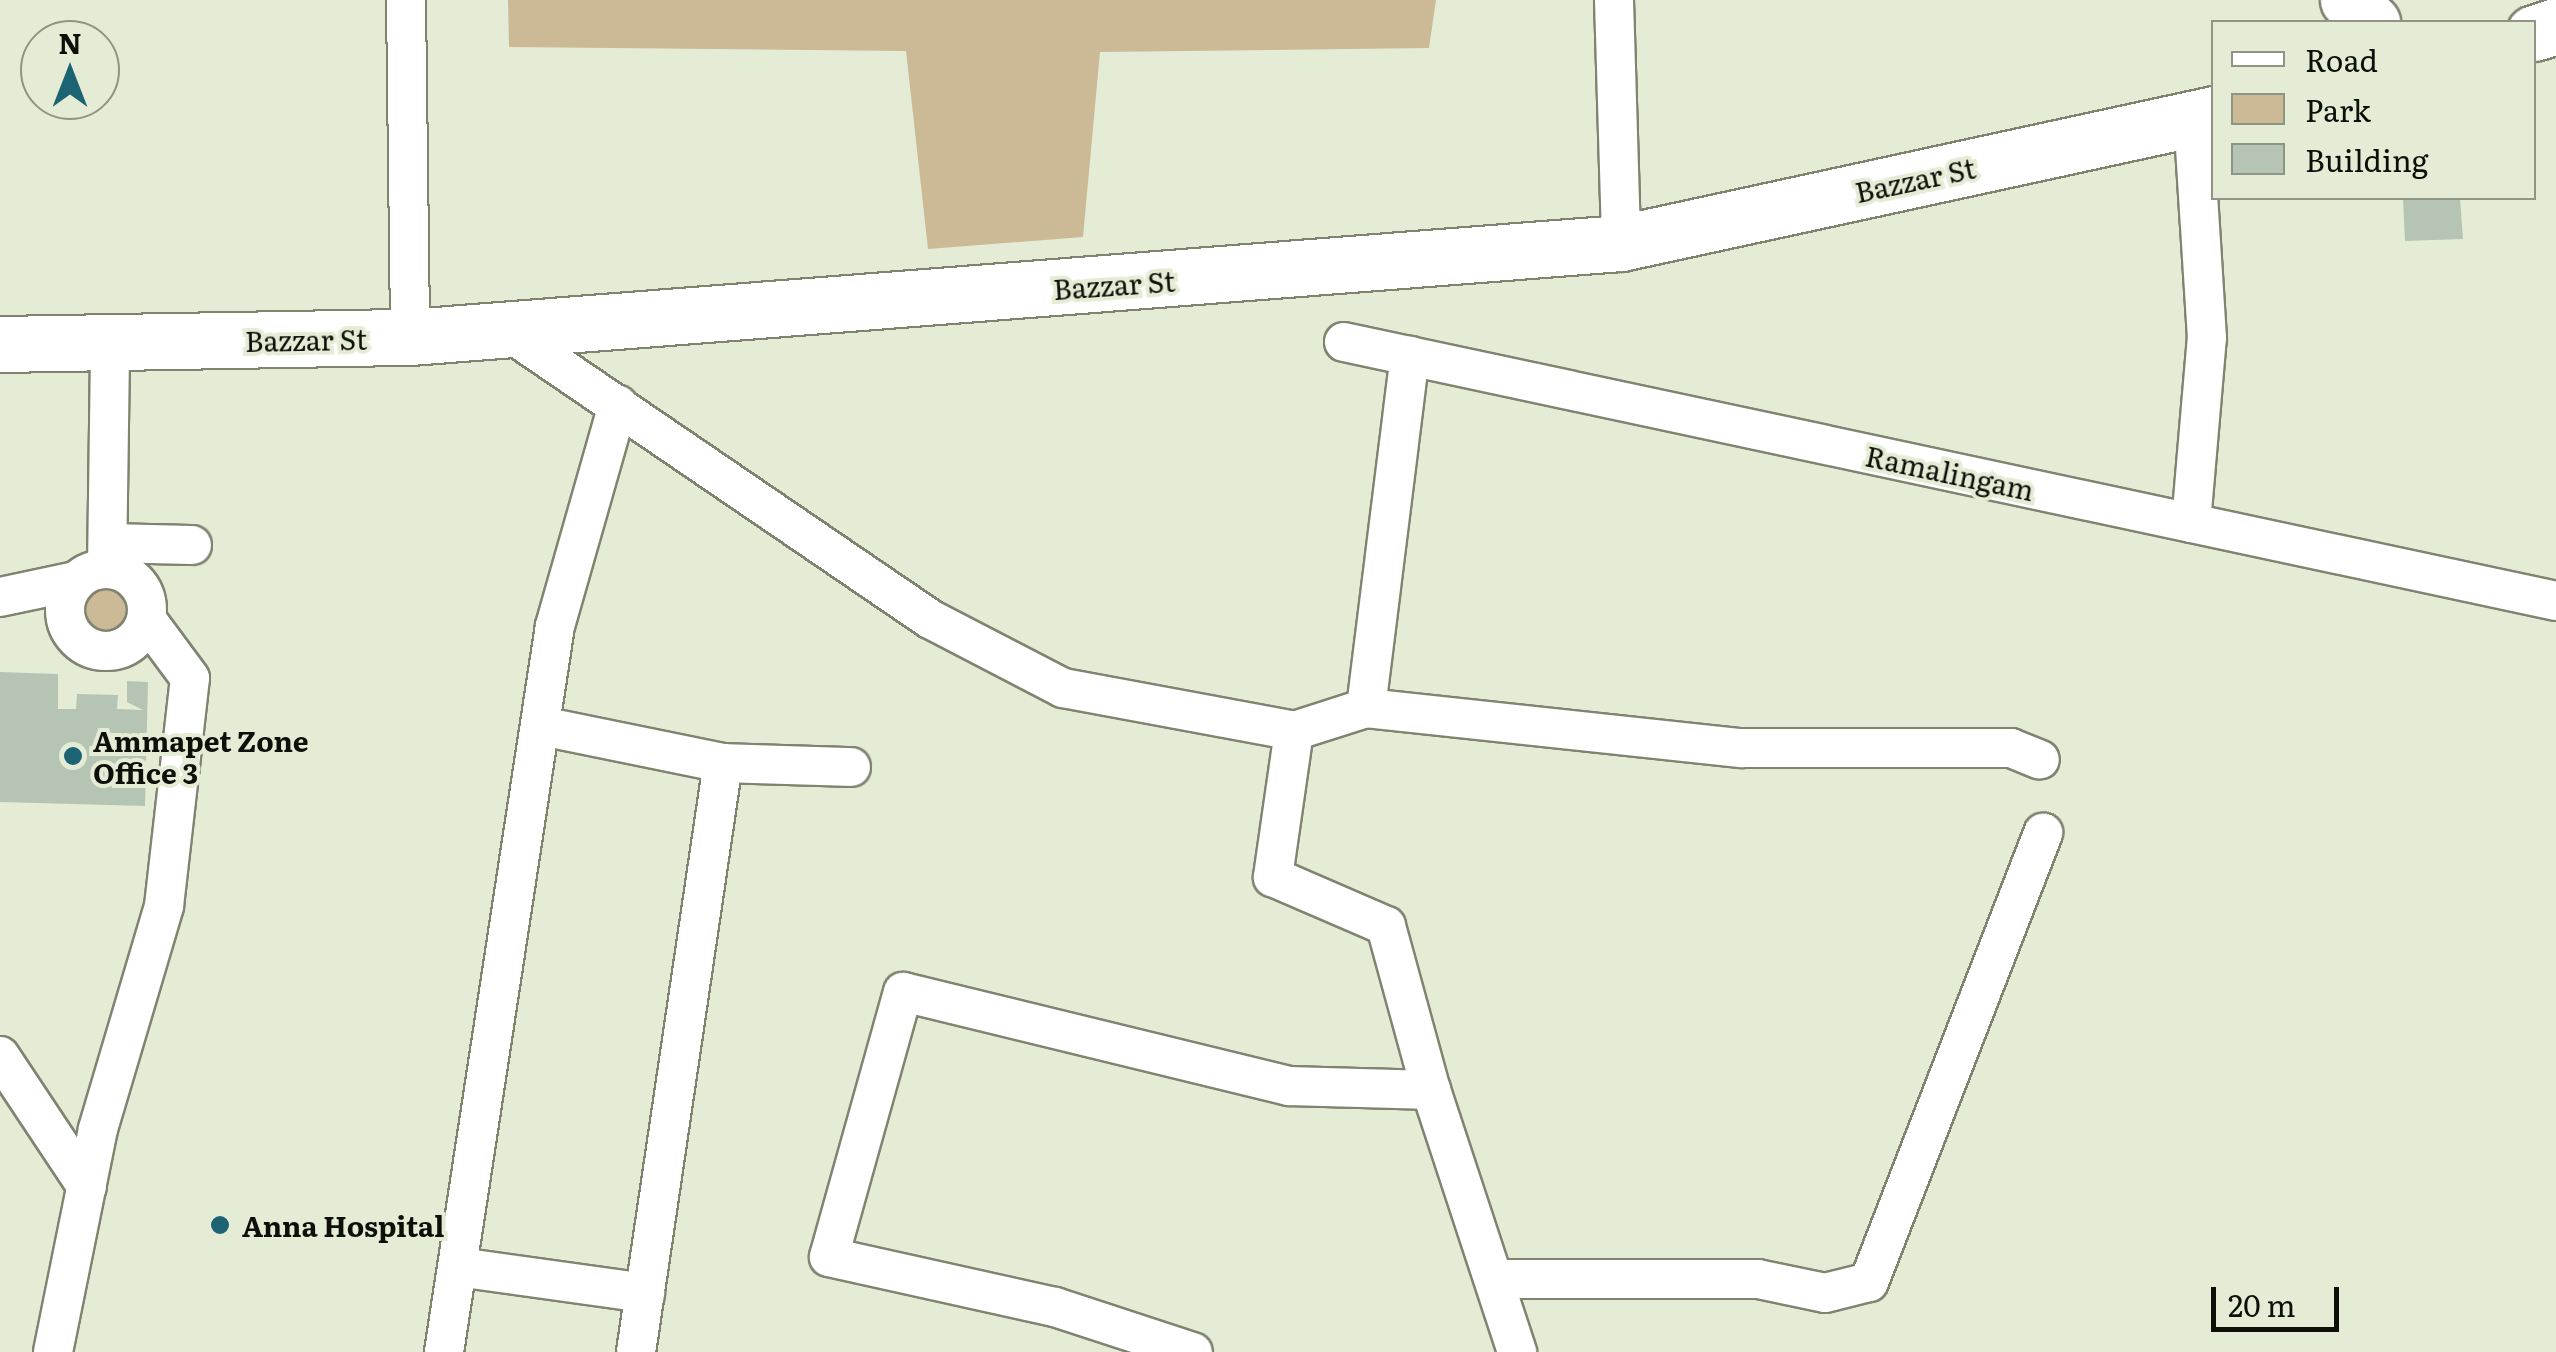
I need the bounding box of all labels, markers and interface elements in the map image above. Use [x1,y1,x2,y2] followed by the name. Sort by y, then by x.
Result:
[20,20,120,120] north arrow
[2211,20,2536,200] legend
[58,21,82,63] text: N
[2305,37,2378,81] text: Road
[2305,87,2371,131] text: Park
[2305,137,2429,181] text: Building
[1852,150,1978,208] street label: Bazzar St
[1052,263,1176,305] street label: Bazzar St
[245,321,367,357] street label: Bazzar St
[1863,438,2037,506] street label: Ramalingam
[93,723,309,789] place label: Ammapet Zone Office 3
[62,745,84,767] marker: Ammapet Zone Office 3
[242,1208,444,1242] place label: Anna Hospital
[207,1212,233,1238] marker: Anna Hospital
[2216,1267,2344,1329] scale bar
[2228,1282,2296,1326] text: 20 m

